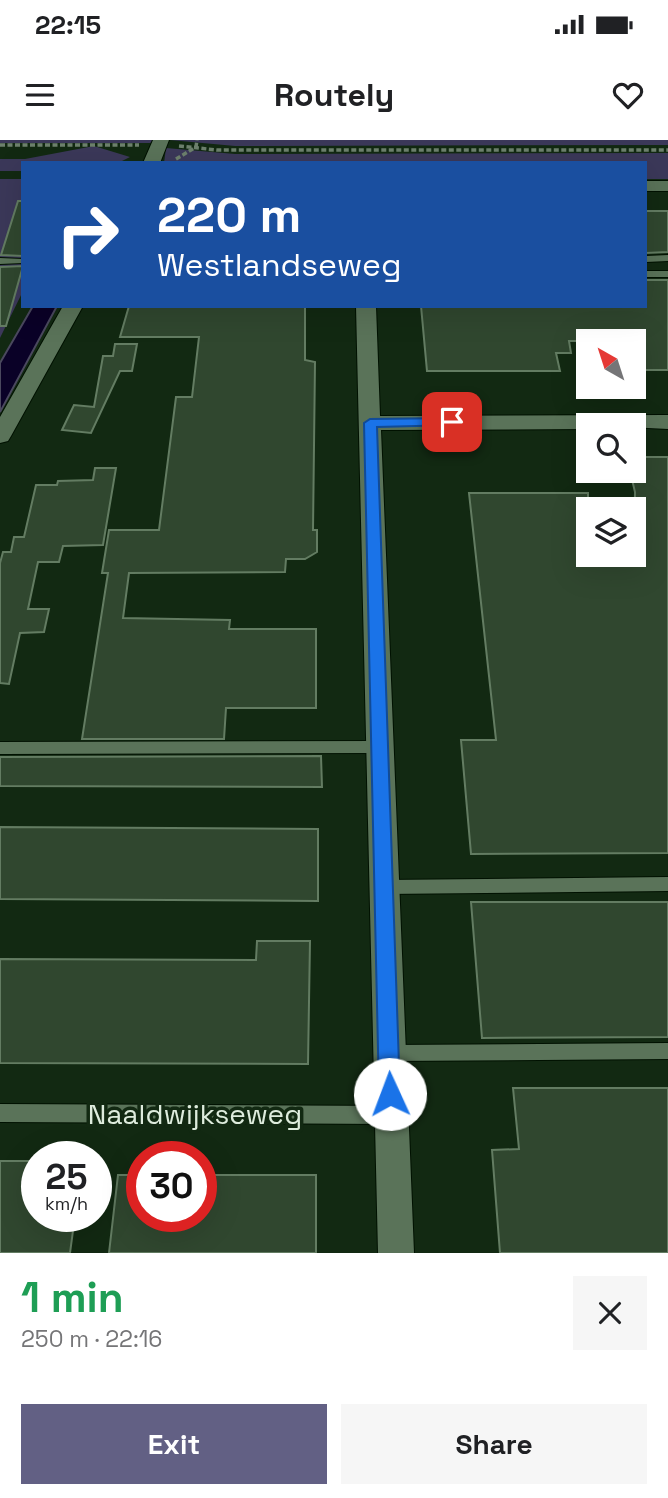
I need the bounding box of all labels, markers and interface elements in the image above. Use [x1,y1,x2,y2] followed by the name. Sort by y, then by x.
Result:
[35,8,101,42] text: 22:15
[274,75,394,115] text: Routely
[21,76,59,114] icon: menu
[609,76,647,114] icon: heart
[157,184,301,246] text: 220 m
[42,189,133,280] icon: right
[157,245,402,285] text: Westlandseweg
[576,329,646,399] north arrow
[576,329,646,567] map controls
[422,392,482,452] pin
[433,403,471,441] icon: arrive
[576,413,646,483] button: search
[576,497,646,567] button: layers
[353,1057,427,1131] position arrow
[88,1096,302,1132] street label: Naaldwijkseweg
[126,1141,217,1232] speed limit sign: 30
[46,1155,87,1199] text: 25
[45,1192,88,1215] text: km/h
[21,1271,124,1324] text: 1 min
[573,1276,647,1350] button: close
[21,1324,162,1354] text: 250 m · 22:16
[21,1404,327,1484] button: Exit
[341,1404,647,1484] button: Share

